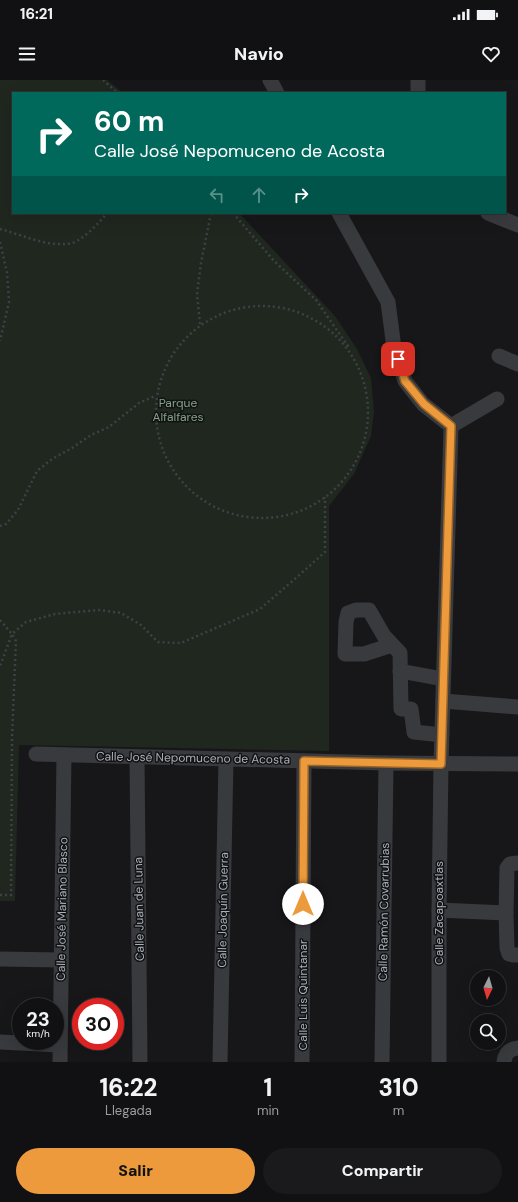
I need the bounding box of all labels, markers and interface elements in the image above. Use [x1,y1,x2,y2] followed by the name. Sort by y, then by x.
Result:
[20,4,53,24] text: 16:21
[234,42,284,66] text: Navio
[16,43,38,65] icon: menu
[480,43,502,65] icon: heart
[94,103,164,140] text: 60 m
[28,108,80,160] icon: right
[94,139,385,163] text: Calle José Nepomuceno de Acosta
[206,184,228,206] icon: left
[248,184,270,206] icon: ahead
[290,184,312,206] icon: right
[381,342,415,376] pin
[387,348,409,370] icon: arrive
[152,395,204,425] park label: Parque Alfalfares
[96,748,290,768] street label: Calle José Nepomuceno de Acosta
[53,837,71,981] street label: Calle José Mariano Blasco
[375,843,393,981] street label: Calle Ramón Covarrubias
[214,852,232,968] street label: Calle Joaquín Guerra
[130,857,148,961] street label: Calle Juan de Luna
[431,861,447,965] street label: Calle Zacapoaxtlas
[282,883,324,925] position arrow
[295,939,311,1050] street label: Calle Luis Quintanar
[470,970,506,1006] north arrow
[470,970,506,1050] map controls
[72,998,124,1050] speed limit sign: 30
[26,1006,50,1032] text: 23
[470,1014,506,1050] button: search
[26,1027,50,1040] text: km/h
[99,1072,157,1103] text: 16:22
[264,1072,272,1103] text: 1
[378,1072,419,1103] text: 310
[105,1102,152,1119] text: Llegada
[257,1102,279,1119] text: min
[393,1102,404,1119] text: m
[16,1148,255,1194] button: Salir
[263,1148,502,1194] button: Compartir

